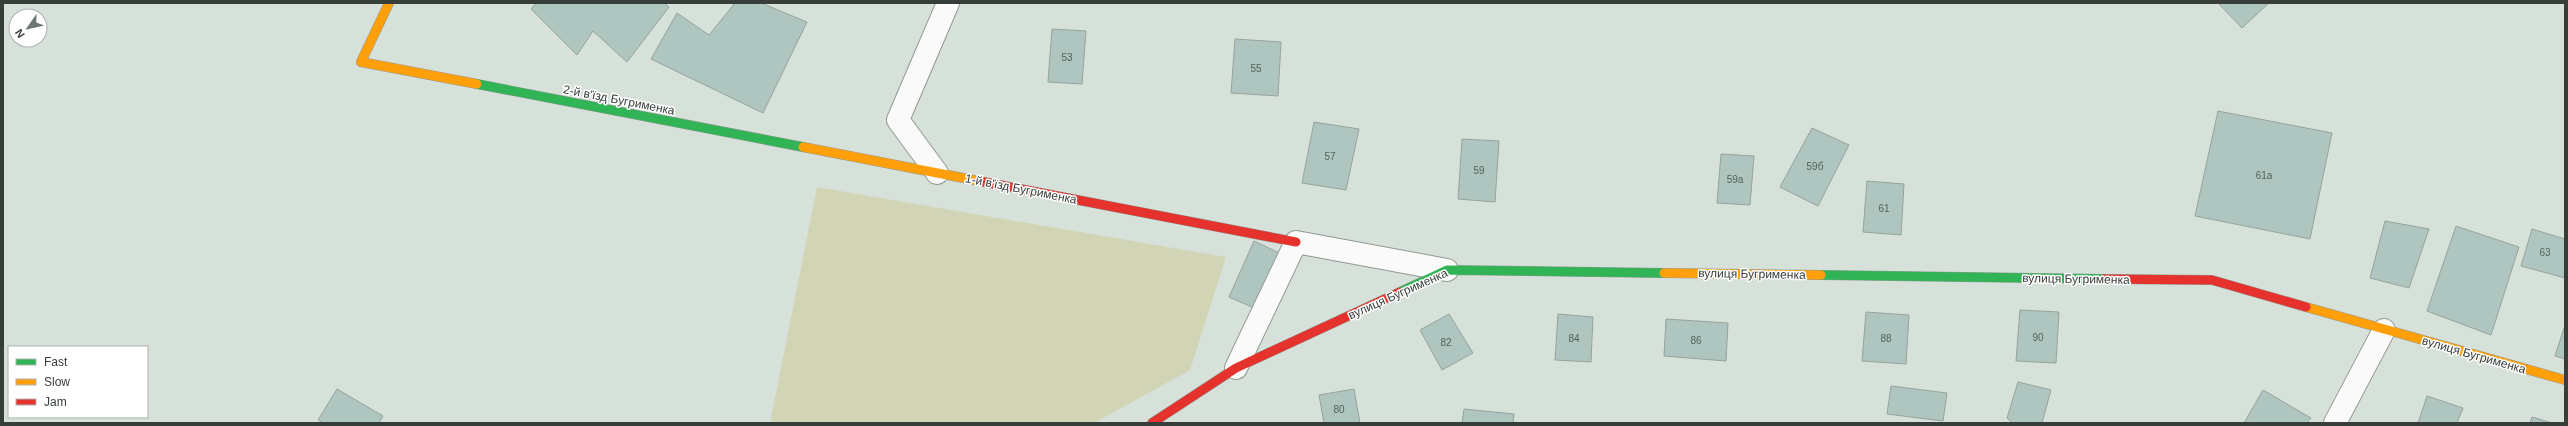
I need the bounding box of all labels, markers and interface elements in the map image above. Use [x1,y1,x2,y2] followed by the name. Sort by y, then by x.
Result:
[8,8,48,48] north arrow
[12,27,27,40] text: N
[1061,52,1073,63] house number: 53
[1250,63,1262,74] house number: 55
[562,82,676,118] street label: 2-й в'їзд Бугрименка
[1324,151,1336,162] house number: 57
[1807,161,1824,172] house number: 59б
[1473,165,1485,176] house number: 59
[2256,170,2273,181] house number: 61а
[964,171,1078,207] street label: 1-й в'їзд Бугрименка
[1727,174,1744,185] house number: 59а
[1878,203,1890,214] house number: 61
[2539,247,2551,258] house number: 63
[1346,266,1450,322] street label: вулиця Бугрименка
[1698,266,1806,282] street label: вулиця Бугрименка
[2022,271,2130,287] street label: вулиця Бугрименка
[2032,332,2044,343] house number: 90
[1568,333,1580,344] house number: 84
[1880,333,1892,344] house number: 88
[2420,333,2528,377] street label: вулиця Бугрименка
[1690,335,1702,346] house number: 86
[1440,337,1452,348] house number: 82
[8,346,148,418] legend
[44,355,68,369] text: Fast
[44,375,70,389] text: Slow
[44,395,67,409] text: Jam
[1333,404,1345,415] house number: 80

